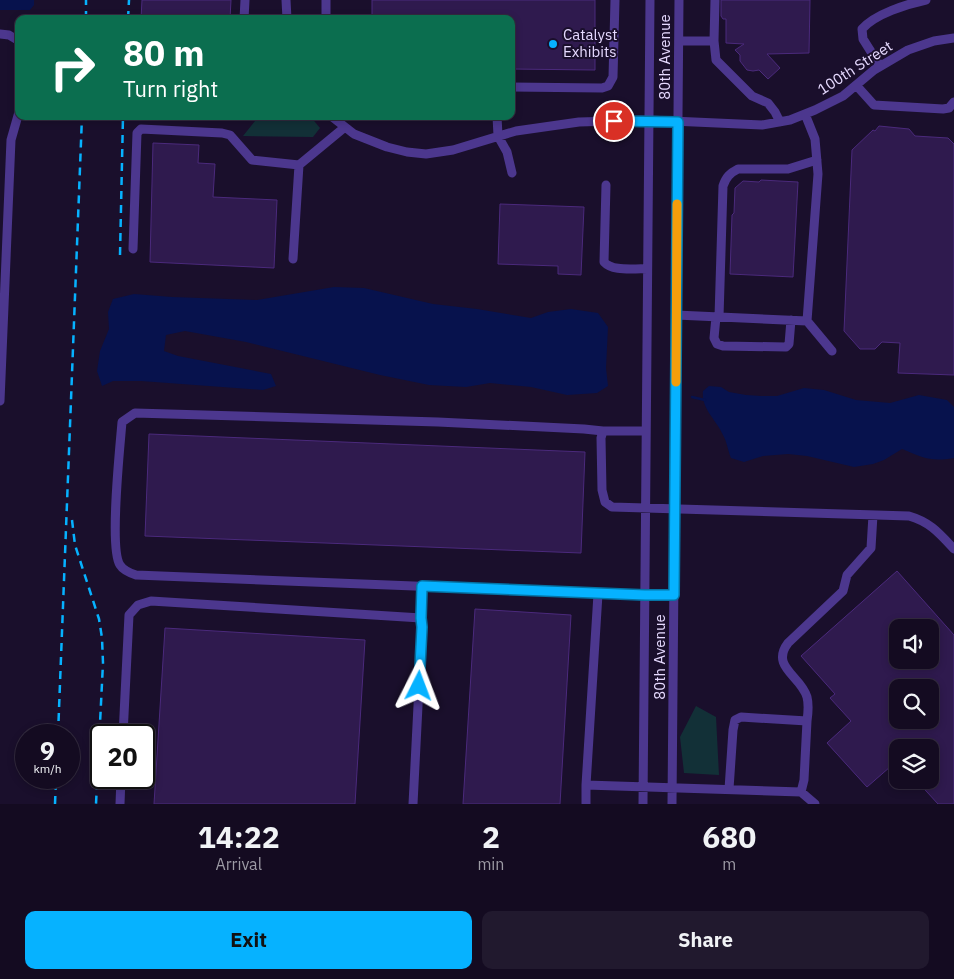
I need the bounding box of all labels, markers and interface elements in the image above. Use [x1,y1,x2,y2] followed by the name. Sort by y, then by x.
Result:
[655,14,674,100] street label: 80th Avenue
[563,25,617,61] place label: Catalyst Exhibits
[123,30,205,76] text: 80 m
[40,35,105,100] icon: right
[814,36,896,99] street label: 100th Street
[547,38,559,50] marker: Catalyst Exhibits
[123,74,218,103] text: Turn right
[593,100,635,142] pin
[600,107,628,135] icon: arrive
[650,614,669,700] street label: 80th Avenue
[889,619,939,789] map controls
[889,619,939,669] button: sound
[392,659,444,711] position arrow
[889,679,939,729] button: search
[90,724,155,789] speed limit sign: 20
[40,734,55,767] text: 9
[889,739,939,789] button: layers
[33,761,62,776] text: km/h
[198,817,280,856] text: 14:22
[482,817,500,856] text: 2
[702,817,756,856] text: 680
[215,854,262,874] text: Arrival
[477,854,504,874] text: min
[722,854,736,874] text: m
[25,911,472,969] button: Exit
[482,911,929,969] button: Share

